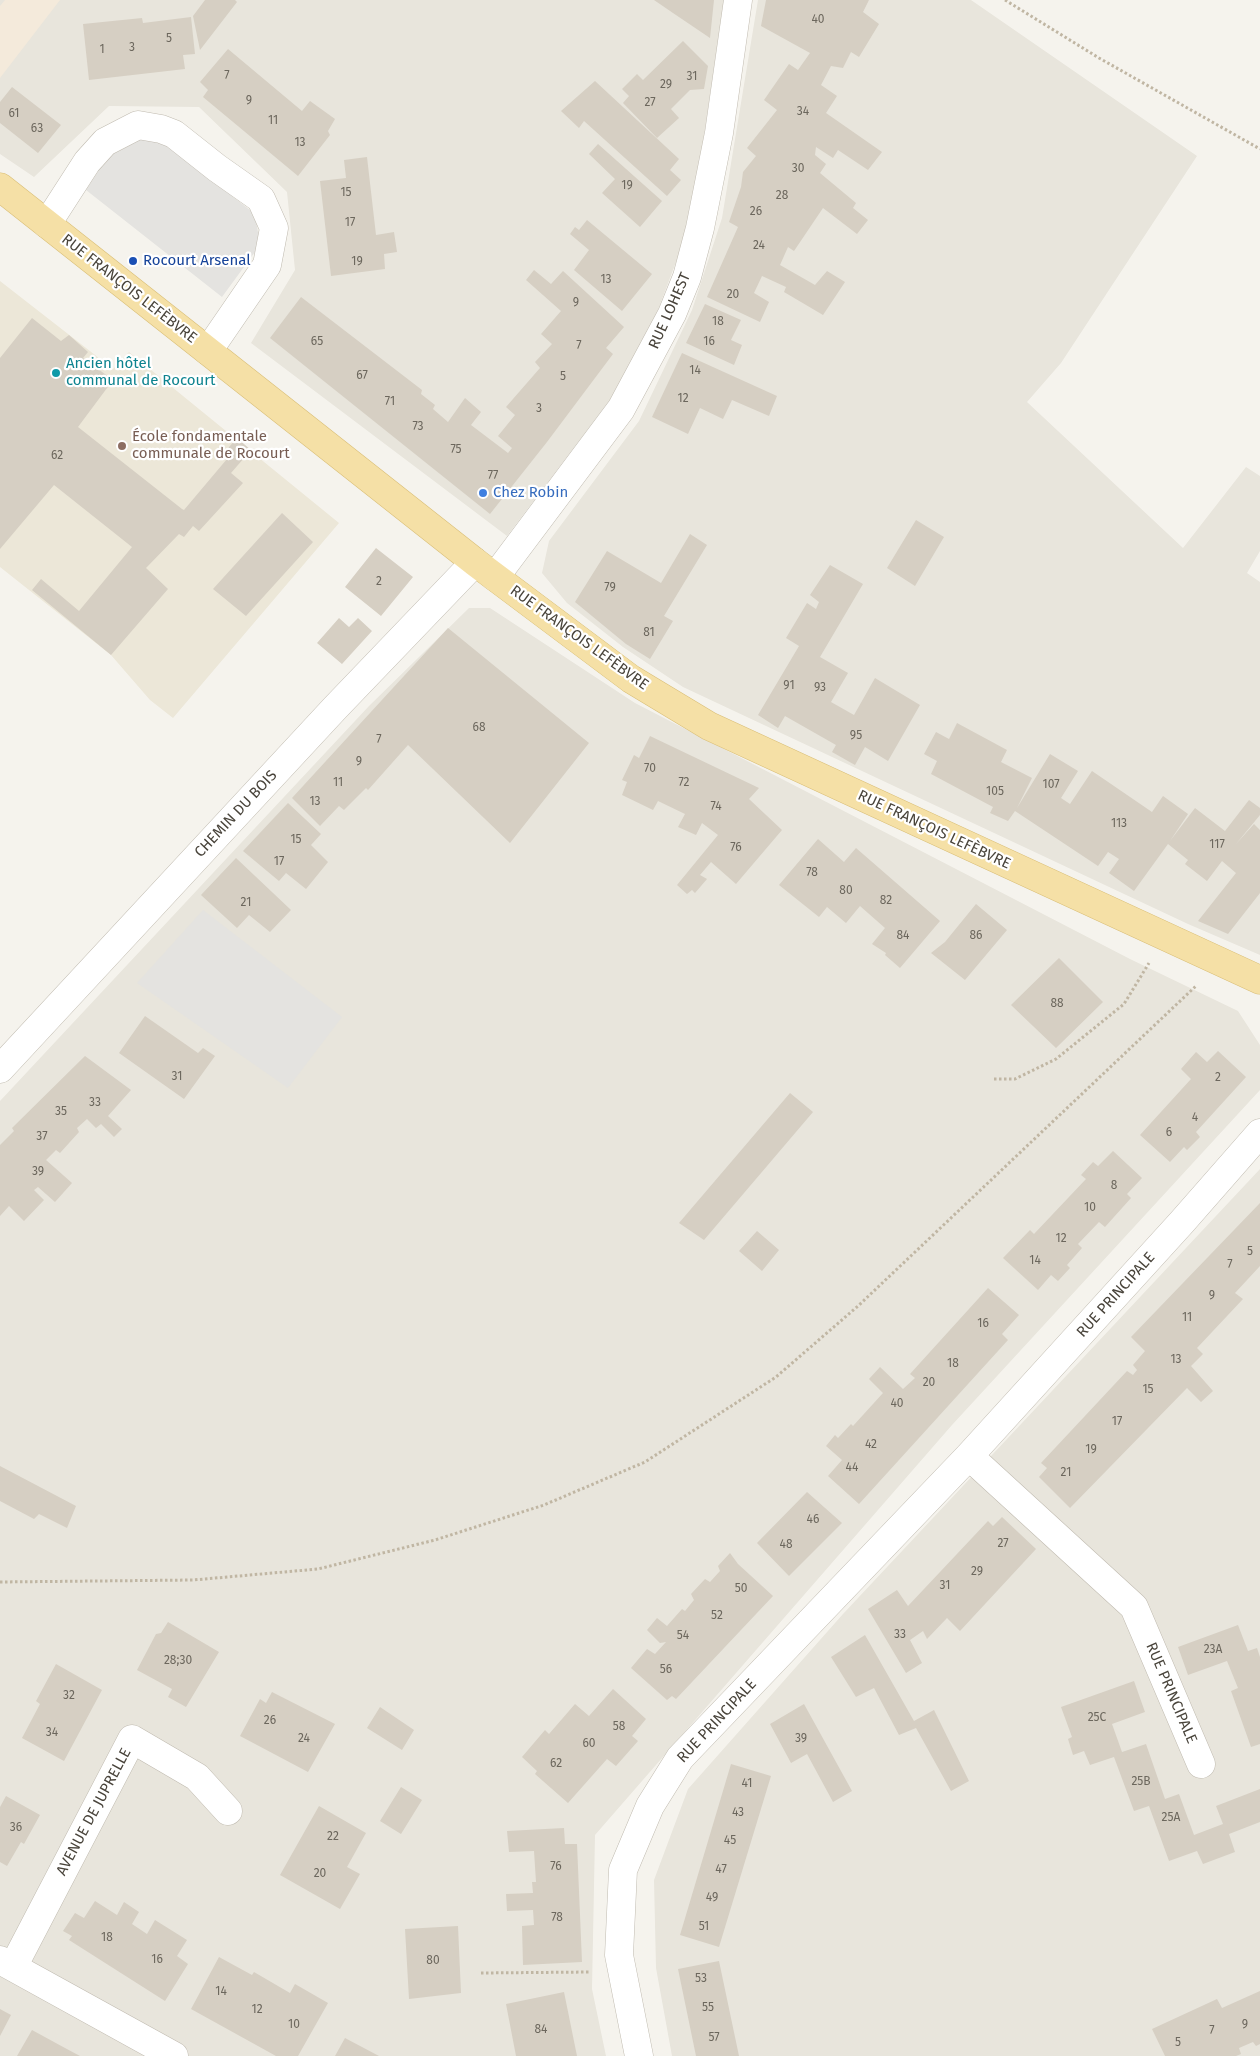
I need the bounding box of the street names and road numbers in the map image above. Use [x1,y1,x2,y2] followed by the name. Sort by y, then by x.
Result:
[58,231,200,347] street label: RUE FRANÇOIS LEFÈBVRE
[645,270,695,352] street label: RUE LOHEST
[506,582,652,694] street label: RUE FRANÇOIS LEFÈBVRE
[191,767,281,861] street label: CHEMIN DU BOIS
[855,787,1013,873] street label: RUE FRANÇOIS LEFÈBVRE
[1073,1249,1159,1341] street label: RUE PRINCIPALE
[1142,1640,1200,1746] street label: RUE PRINCIPALE
[674,1675,760,1767] street label: RUE PRINCIPALE
[53,1745,135,1879] street label: AVENUE DE JUPRELLE

